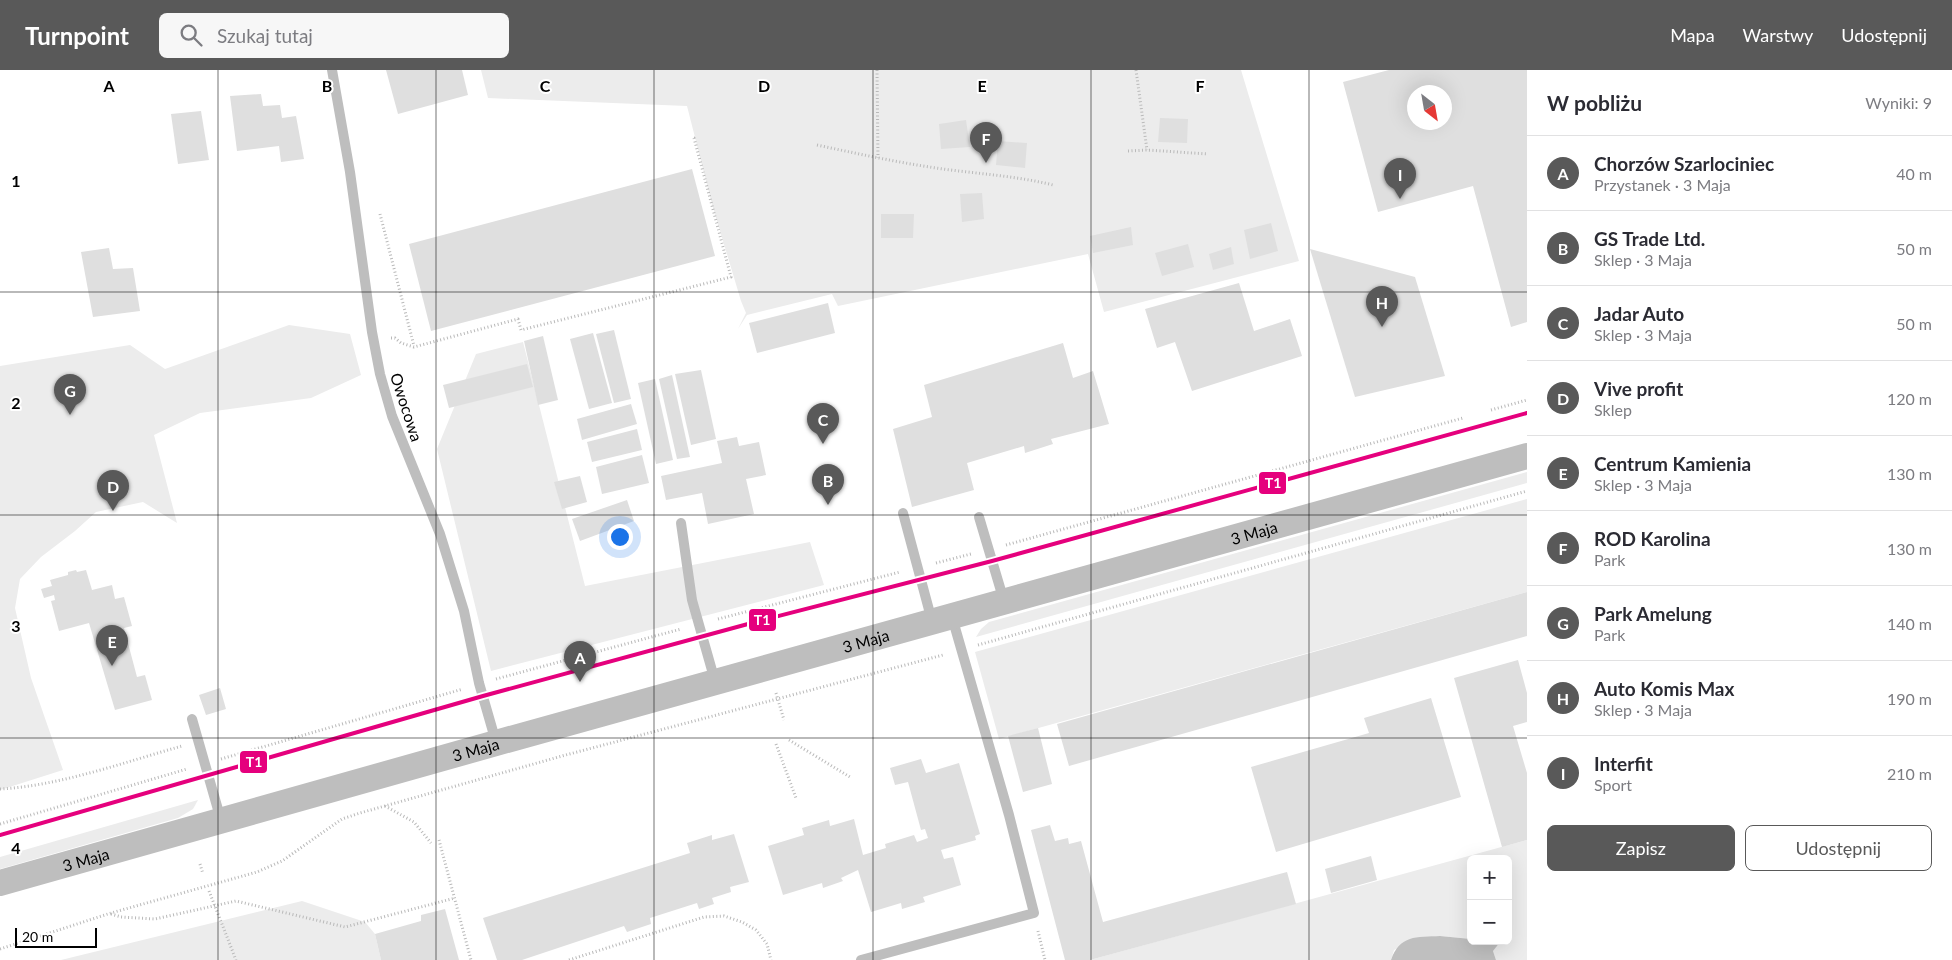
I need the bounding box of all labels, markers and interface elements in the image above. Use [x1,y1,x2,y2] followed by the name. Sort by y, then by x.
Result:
[159,13,509,58] search box
[25,21,129,50] text: Turnpoint
[177,21,205,49] icon: search
[217,24,313,47] text: Szukaj tutaj
[1670,24,1715,46] text: Mapa
[1743,24,1813,46] text: Warstwy
[1841,24,1927,46] text: Udostępnij
[102,76,115,95] text: A
[322,76,332,95] text: B
[540,76,551,95] text: C
[758,76,770,95] text: D
[977,76,987,95] text: E
[1195,76,1205,95] text: F
[1407,85,1452,130] north arrow
[1547,90,1642,115] text: W pobliżu
[1865,93,1932,112] text: Wyniki: 9
[970,122,1002,163] pin: F
[1594,152,1774,175] text: Chorzów Szarlociniec
[1384,158,1416,199] pin: I
[1557,164,1569,183] text: A
[1896,164,1932,183] text: 40 m
[11,171,21,190] text: 1
[1594,175,1731,194] text: Przystanek · 3 Maja
[1594,227,1705,250] text: GS Trade Ltd.
[1558,239,1568,258] text: B
[1896,239,1932,258] text: 50 m
[1594,250,1692,269] text: Sklep · 3 Maja
[1366,286,1398,327] pin: H
[1594,302,1684,325] text: Jadar Auto
[1558,314,1568,333] text: C
[1896,314,1932,333] text: 50 m
[1594,325,1692,344] text: Sklep · 3 Maja
[387,370,427,444] street label: Owocowa
[54,374,86,415] pin: G
[1594,377,1683,400] text: Vive profit
[1557,389,1569,408] text: D
[1887,389,1932,408] text: 120 m
[11,393,21,412] text: 2
[1594,400,1632,419] text: Sklep
[807,403,839,444] pin: C
[1594,452,1751,475] text: Centrum Kamienia
[812,464,844,505] pin: B
[1558,464,1568,483] text: E
[1887,464,1932,483] text: 130 m
[97,470,129,511] pin: D
[1258,471,1287,495] line badge: T1
[1265,474,1281,491] text: T1
[1594,475,1692,494] text: Sklep · 3 Maja
[1228,516,1279,548] street label: 3 Maja
[607,524,633,550] your location
[1594,527,1711,550] text: ROD Karolina
[1558,539,1568,558] text: F
[1887,539,1932,558] text: 130 m
[1594,550,1625,569] text: Park
[1594,602,1712,625] text: Park Amelung
[748,608,777,632] line badge: T1
[754,611,770,628] text: T1
[1557,614,1569,633] text: G
[1887,614,1932,633] text: 140 m
[11,616,21,635] text: 3
[96,625,128,666] pin: E
[840,625,891,656] street label: 3 Maja
[1594,625,1625,644] text: Park
[564,641,596,682] pin: A
[1594,677,1734,700] text: Auto Komis Max
[1557,689,1569,708] text: H
[1887,689,1932,708] text: 190 m
[1594,700,1692,719] text: Sklep · 3 Maja
[450,733,501,764] street label: 3 Maja
[239,750,268,774] line badge: T1
[1594,752,1653,775] text: Interfit
[246,753,262,770] text: T1
[1561,764,1565,783] text: I
[1887,764,1932,783] text: 210 m
[1594,775,1632,794] text: Sport
[1547,825,1735,871] button: Zapisz
[1745,825,1932,871] button: Udostępnij
[11,838,21,857] text: 4
[60,843,111,874] street label: 3 Maja
[1467,855,1512,945] map controls
[1467,855,1512,900] button: +
[1467,900,1512,945] button: −
[15,925,98,948] scale bar
[22,928,53,945] text: 20 m

